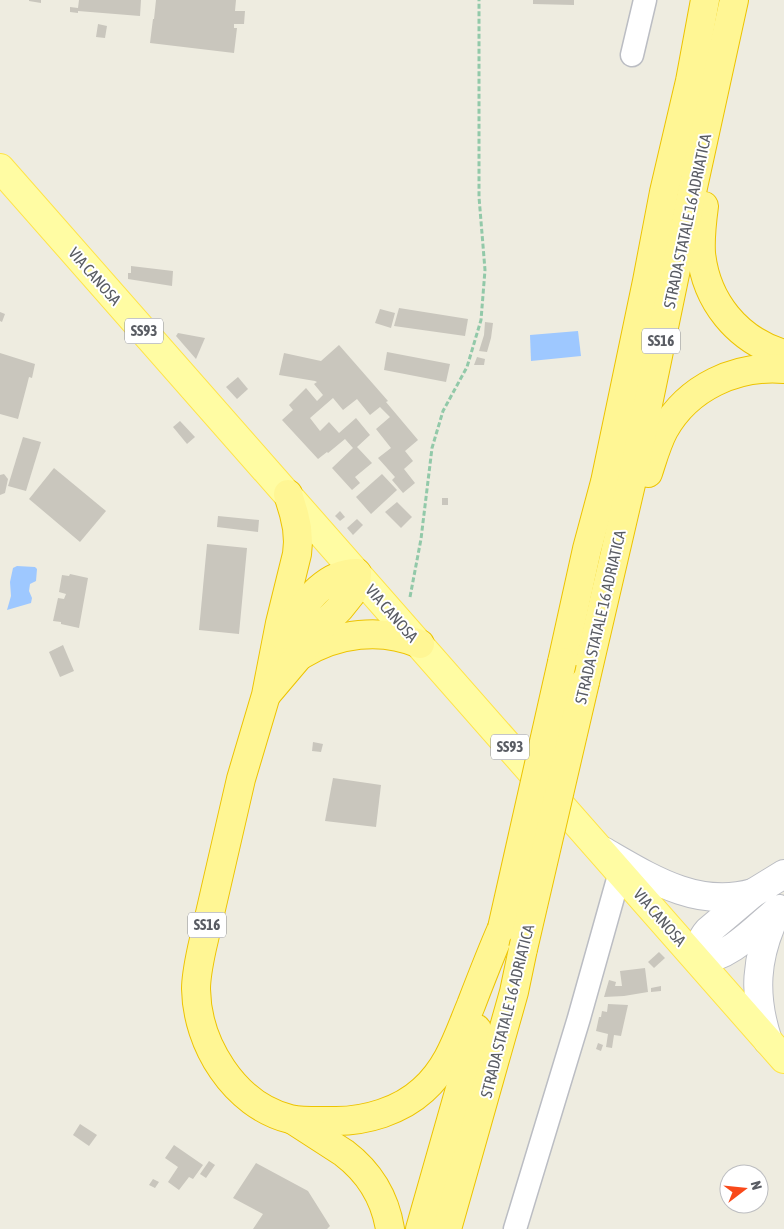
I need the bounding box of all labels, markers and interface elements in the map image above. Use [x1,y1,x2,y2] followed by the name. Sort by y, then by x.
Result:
[660,132,714,310] street label: STRADA STATALE 16 ADRIATICA
[65,244,125,309] street label: VIA CANOSA
[125,318,163,344] road number: SS93
[642,328,680,354] road number: SS16
[571,528,629,706] street label: STRADA STATALE 16 ADRIATICA
[362,581,422,646] street label: VIA CANOSA
[491,734,529,760] road number: SS93
[630,885,690,950] street label: VIA CANOSA
[188,912,226,938] road number: SS16
[477,922,537,1099] street label: STRADA STATALE 16 ADRIATICA
[719,1164,769,1214] north arrow
[748,1179,765,1192] text: N

